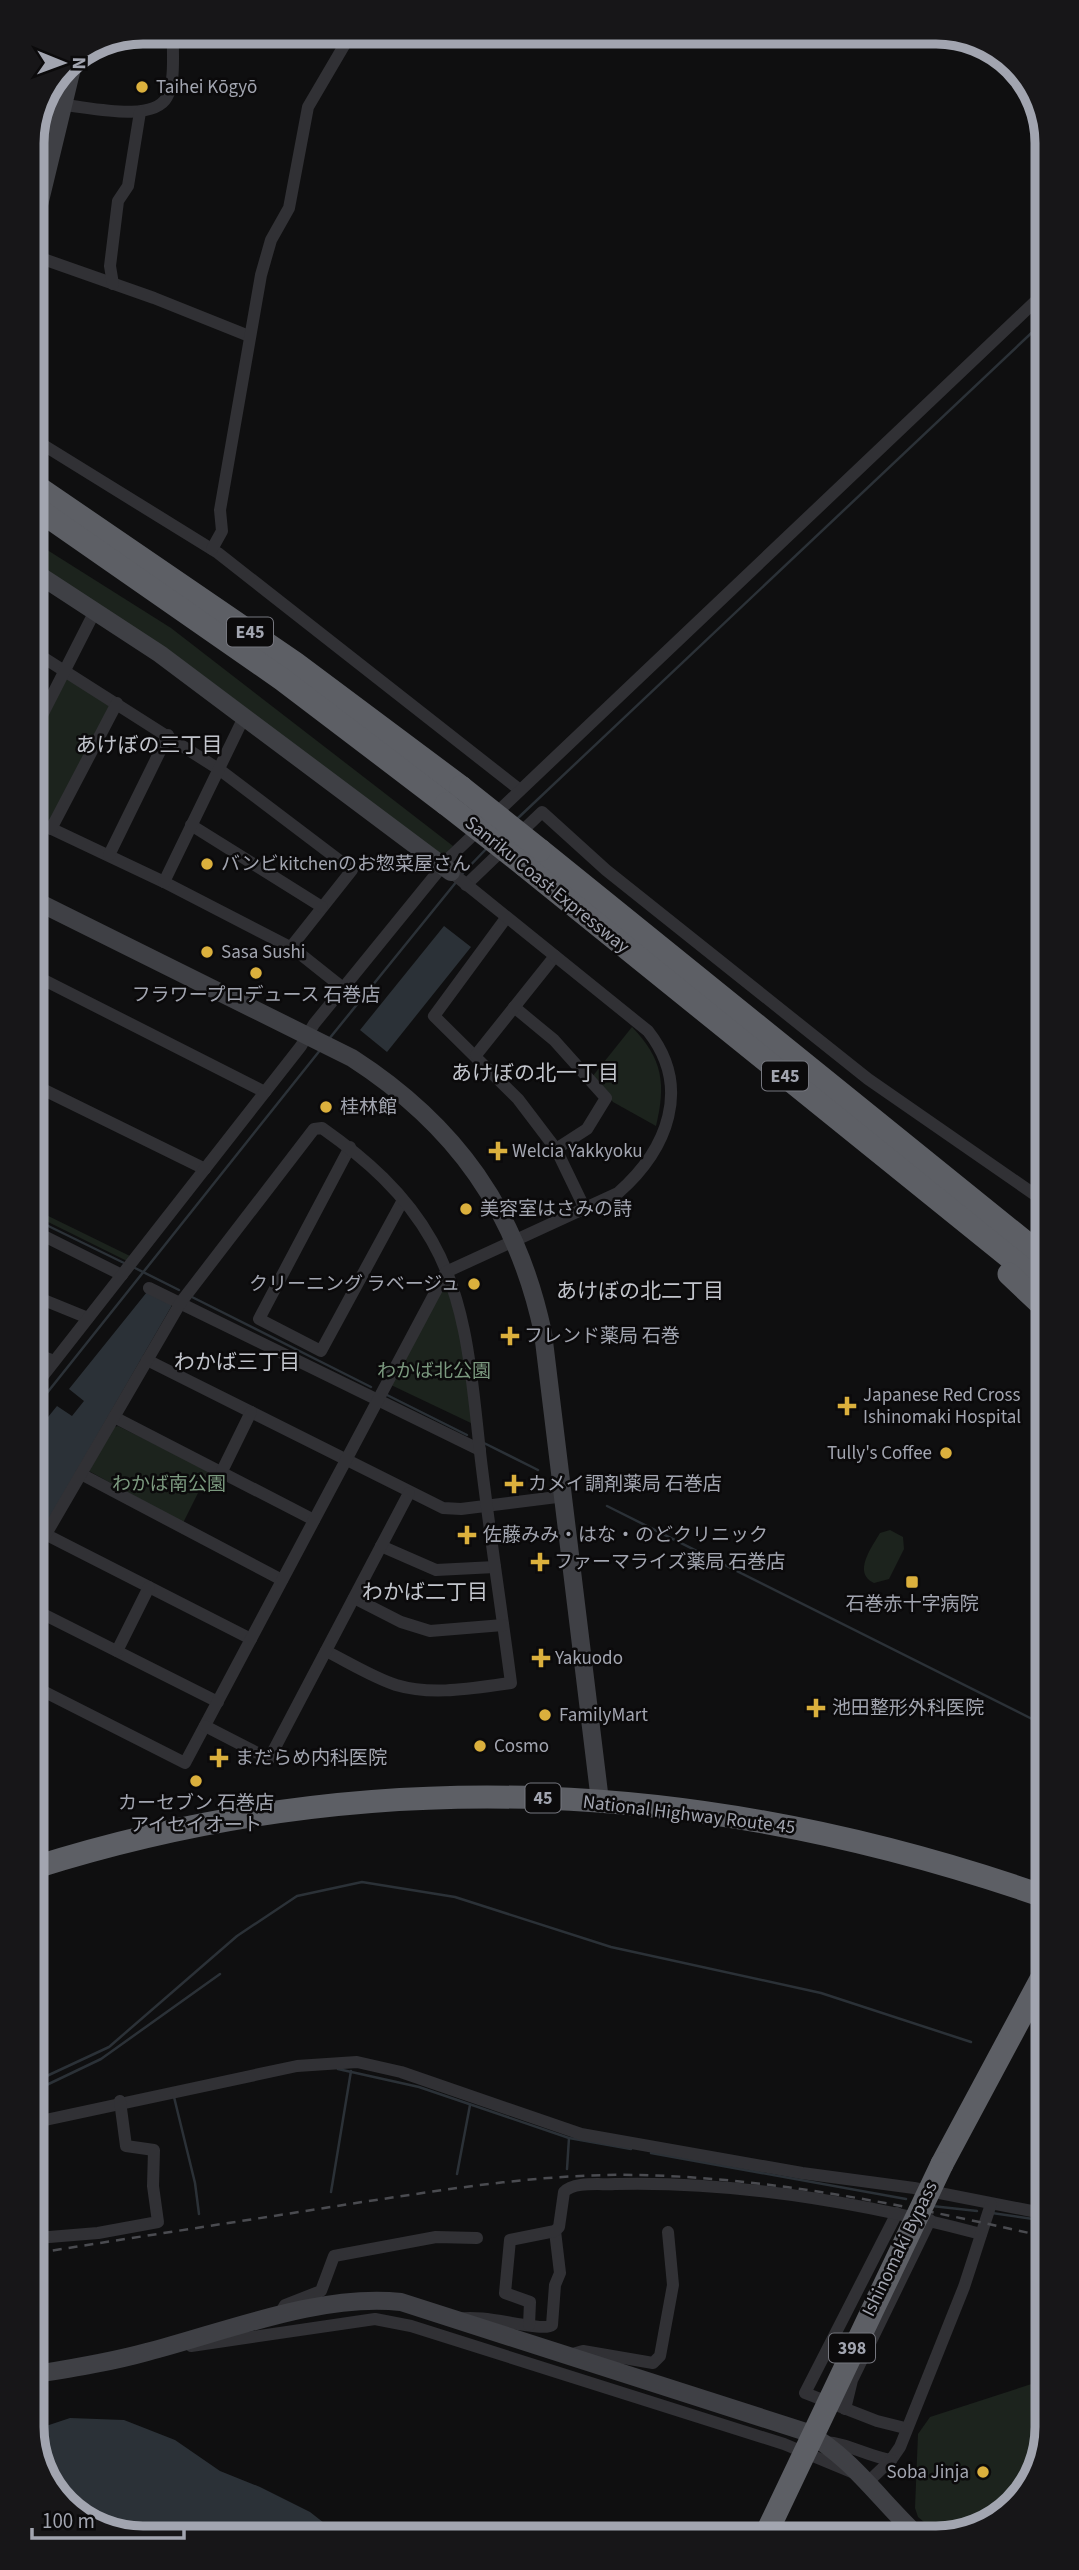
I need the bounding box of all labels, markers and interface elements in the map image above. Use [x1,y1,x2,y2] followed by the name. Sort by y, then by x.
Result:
[28,28,98,98] north arrow
[65,57,92,70] text: N
[156,74,257,101] place label: Taihei Kōgyō
[134,79,150,95] marker: Taihei Kōgyō
[227,618,273,646] road number: E45
[76,730,223,760] district label: あけぼの三丁目
[459,810,635,960] street label: Sanriku Coast Expressway
[221,851,471,878] place label: バンビkitchenのお惣菜屋さん
[199,856,215,872] marker: バンビkitchenのお惣菜屋さん
[221,939,306,966] place label: Sasa Sushi
[199,944,215,960] marker: Sasa Sushi
[248,965,264,981] marker: フラワープロデュース 石巻店
[132,982,380,1009] place label: フラワープロデュース 石巻店
[451,1058,619,1088] district label: あけぼの北一丁目
[762,1062,808,1091] road number: E45
[340,1094,397,1121] place label: 桂林館
[318,1099,334,1115] marker: 桂林館
[512,1138,643,1165] place label: Welcia Yakkyoku
[490,1143,506,1159] marker: Welcia Yakkyoku
[480,1196,632,1223] place label: 美容室はさみの詩
[458,1201,474,1217] marker: 美容室はさみの詩
[249,1271,460,1298] place label: クリーニング ラベージュ
[466,1276,482,1292] marker: クリーニング ラベージュ
[556,1276,724,1306] district label: あけぼの北二丁目
[524,1323,680,1350] place label: フレンド薬局 石巻
[502,1328,518,1344] marker: フレンド薬局 石巻
[174,1347,300,1377] district label: わかば三丁目
[377,1358,491,1385] park label: わかば北公園
[863,1382,1021,1431] place label: Japanese Red Cross Ishinomaki Hospital
[837,1396,857,1416] marker: Japanese Red Cross Ishinomaki Hospital
[827,1440,932,1467] place label: Tully's Coffee
[938,1445,954,1461] marker: Tully's Coffee
[112,1471,226,1498] park label: わかば南公園
[528,1471,722,1498] place label: カメイ調剤薬局 石巻店
[506,1476,522,1492] marker: カメイ調剤薬局 石巻店
[483,1522,768,1549] place label: 佐藤みみ・はな・のどクリニック
[457,1525,477,1545] marker: 佐藤みみ・はな・のどクリニック
[554,1549,785,1576] place label: ファーマライズ薬局 石巻店
[532,1554,548,1570] marker: ファーマライズ薬局 石巻店
[904,1574,920,1590] marker: 石巻赤十字病院
[362,1577,488,1607] district label: わかば二丁目
[845,1591,979,1618] place label: 石巻赤十字病院
[554,1645,623,1672] place label: Yakuodo
[533,1650,549,1666] marker: Yakuodo
[832,1695,984,1722] place label: 池田整形外科医院
[806,1698,826,1718] marker: 池田整形外科医院
[559,1702,648,1729] place label: FamilyMart
[537,1707,553,1723] marker: FamilyMart
[494,1733,549,1760] place label: Cosmo
[472,1738,488,1754] marker: Cosmo
[235,1745,387,1772] place label: まだらめ内科医院
[209,1748,229,1768] marker: まだらめ内科医院
[188,1773,204,1789] marker: カーセブン 石巻店 アイセイオート
[526,1783,560,1812] road number: 45
[581,1789,797,1841] street label: National Highway Route 45
[118,1790,274,1839] place label: カーセブン 石巻店 アイセイオート
[856,2177,944,2321] street label: Ishinomaki Bypass
[829,2334,875,2362] road number: 398
[886,2459,969,2486] place label: Soba Jinja
[975,2464,991,2480] marker: Soba Jinja
[32,2496,184,2540] scale bar
[42,2506,95,2536] text: 100 m

